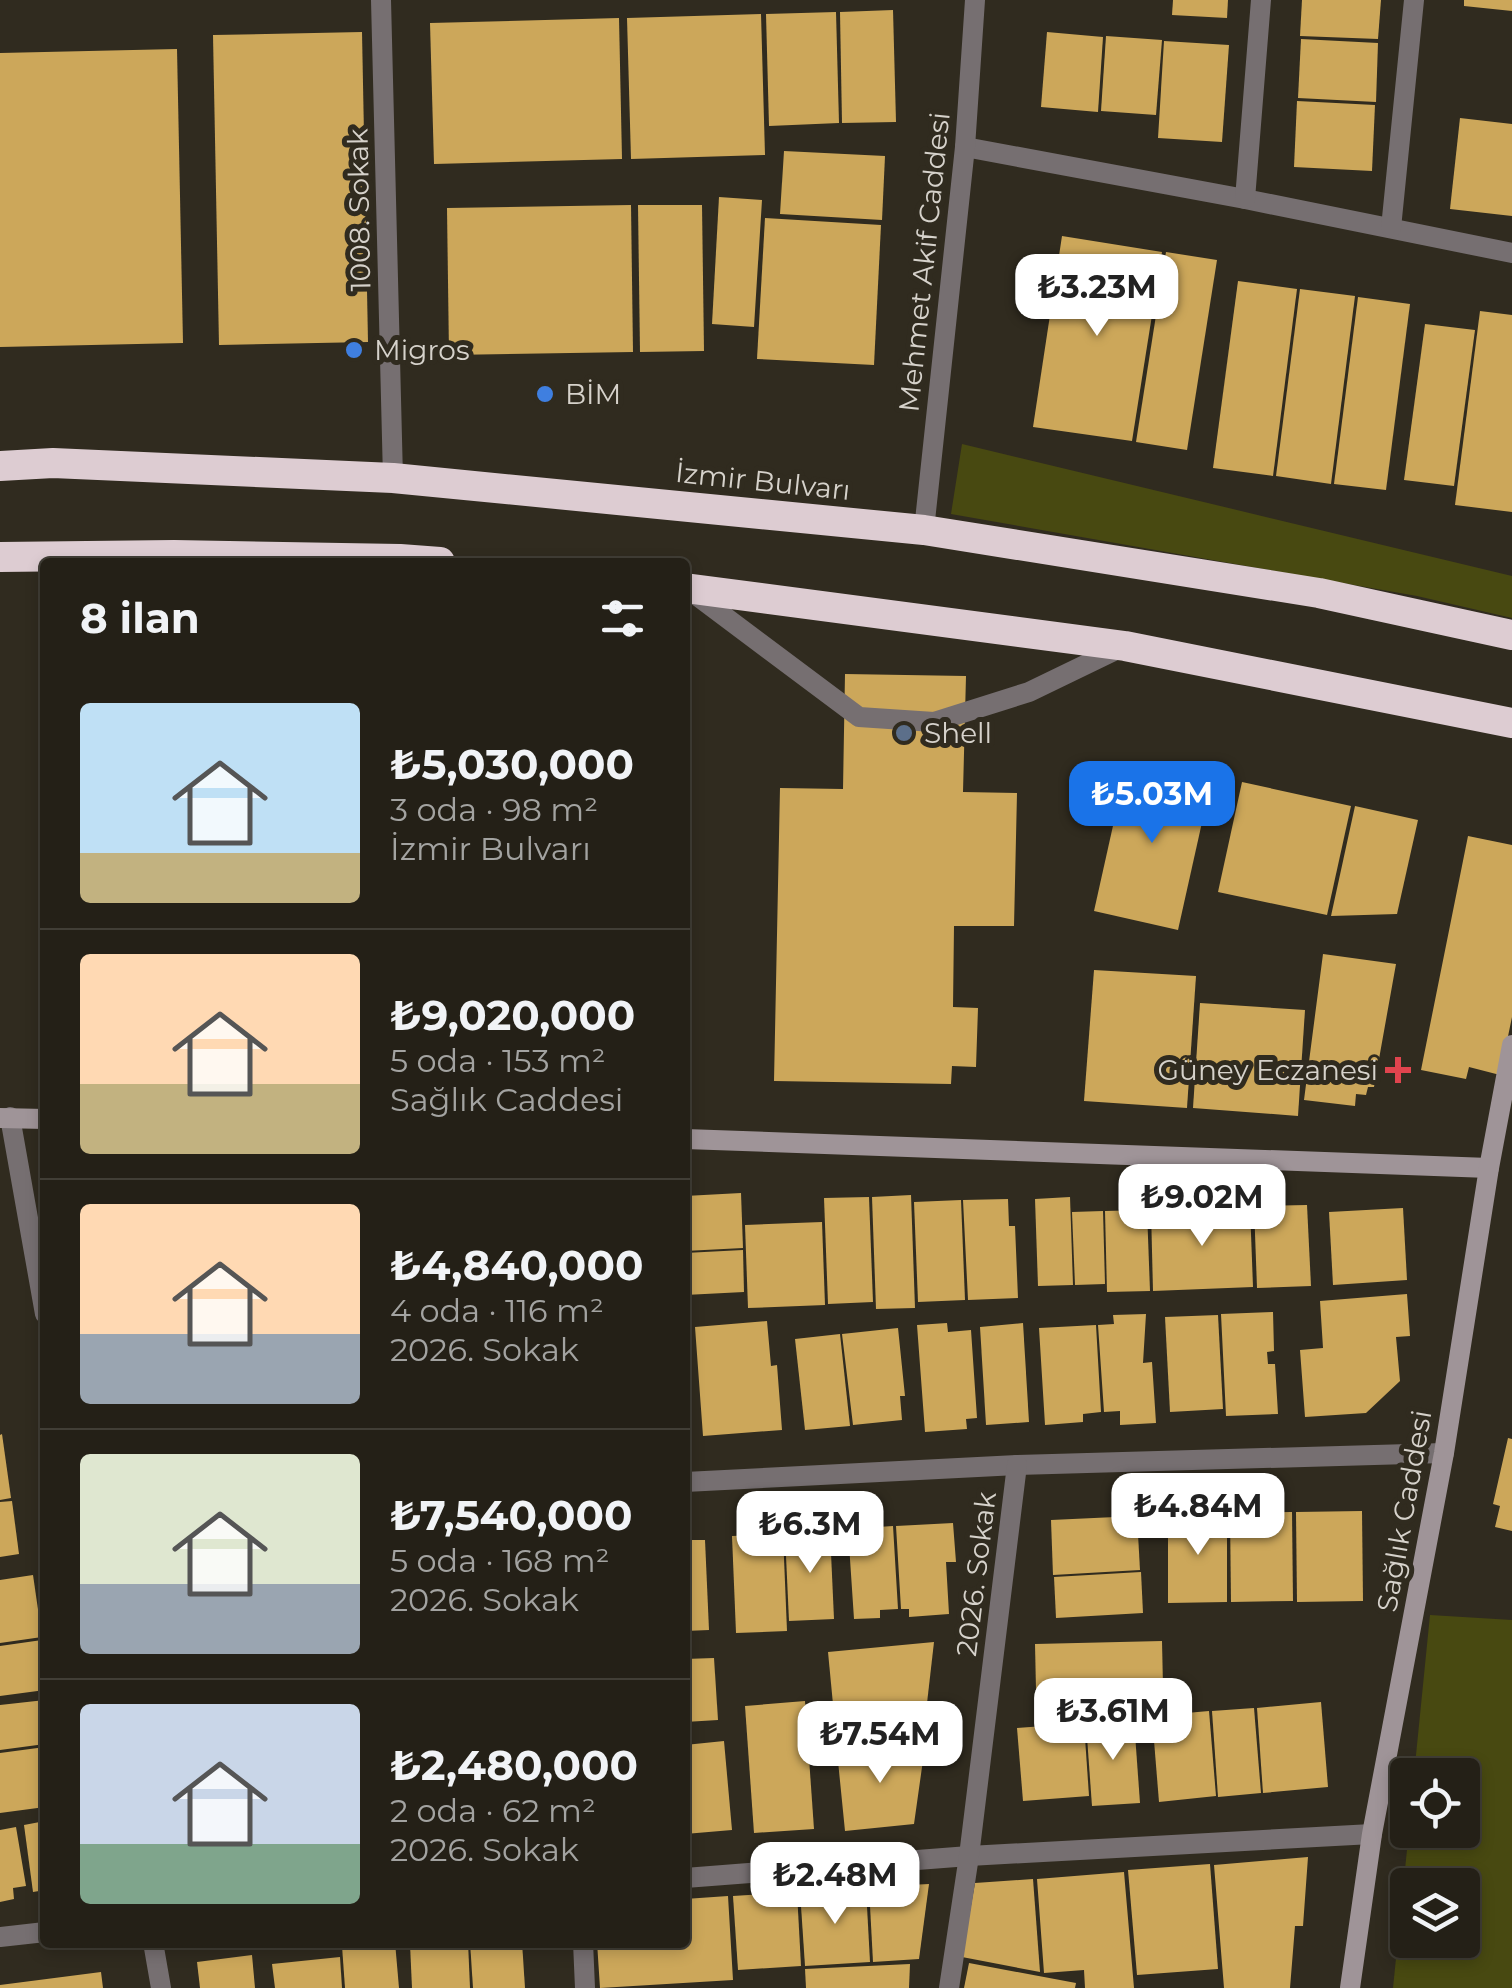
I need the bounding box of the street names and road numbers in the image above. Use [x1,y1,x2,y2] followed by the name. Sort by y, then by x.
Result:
[891,110,957,414] street label: Mehmet Akif Caddesi
[341,128,377,292] street label: 1008. Sokak
[674,455,852,507] street label: İzmir Bulvarı
[1370,1407,1438,1615] street label: Sağlık Caddesi
[949,1490,1003,1658] street label: 2026. Sokak

